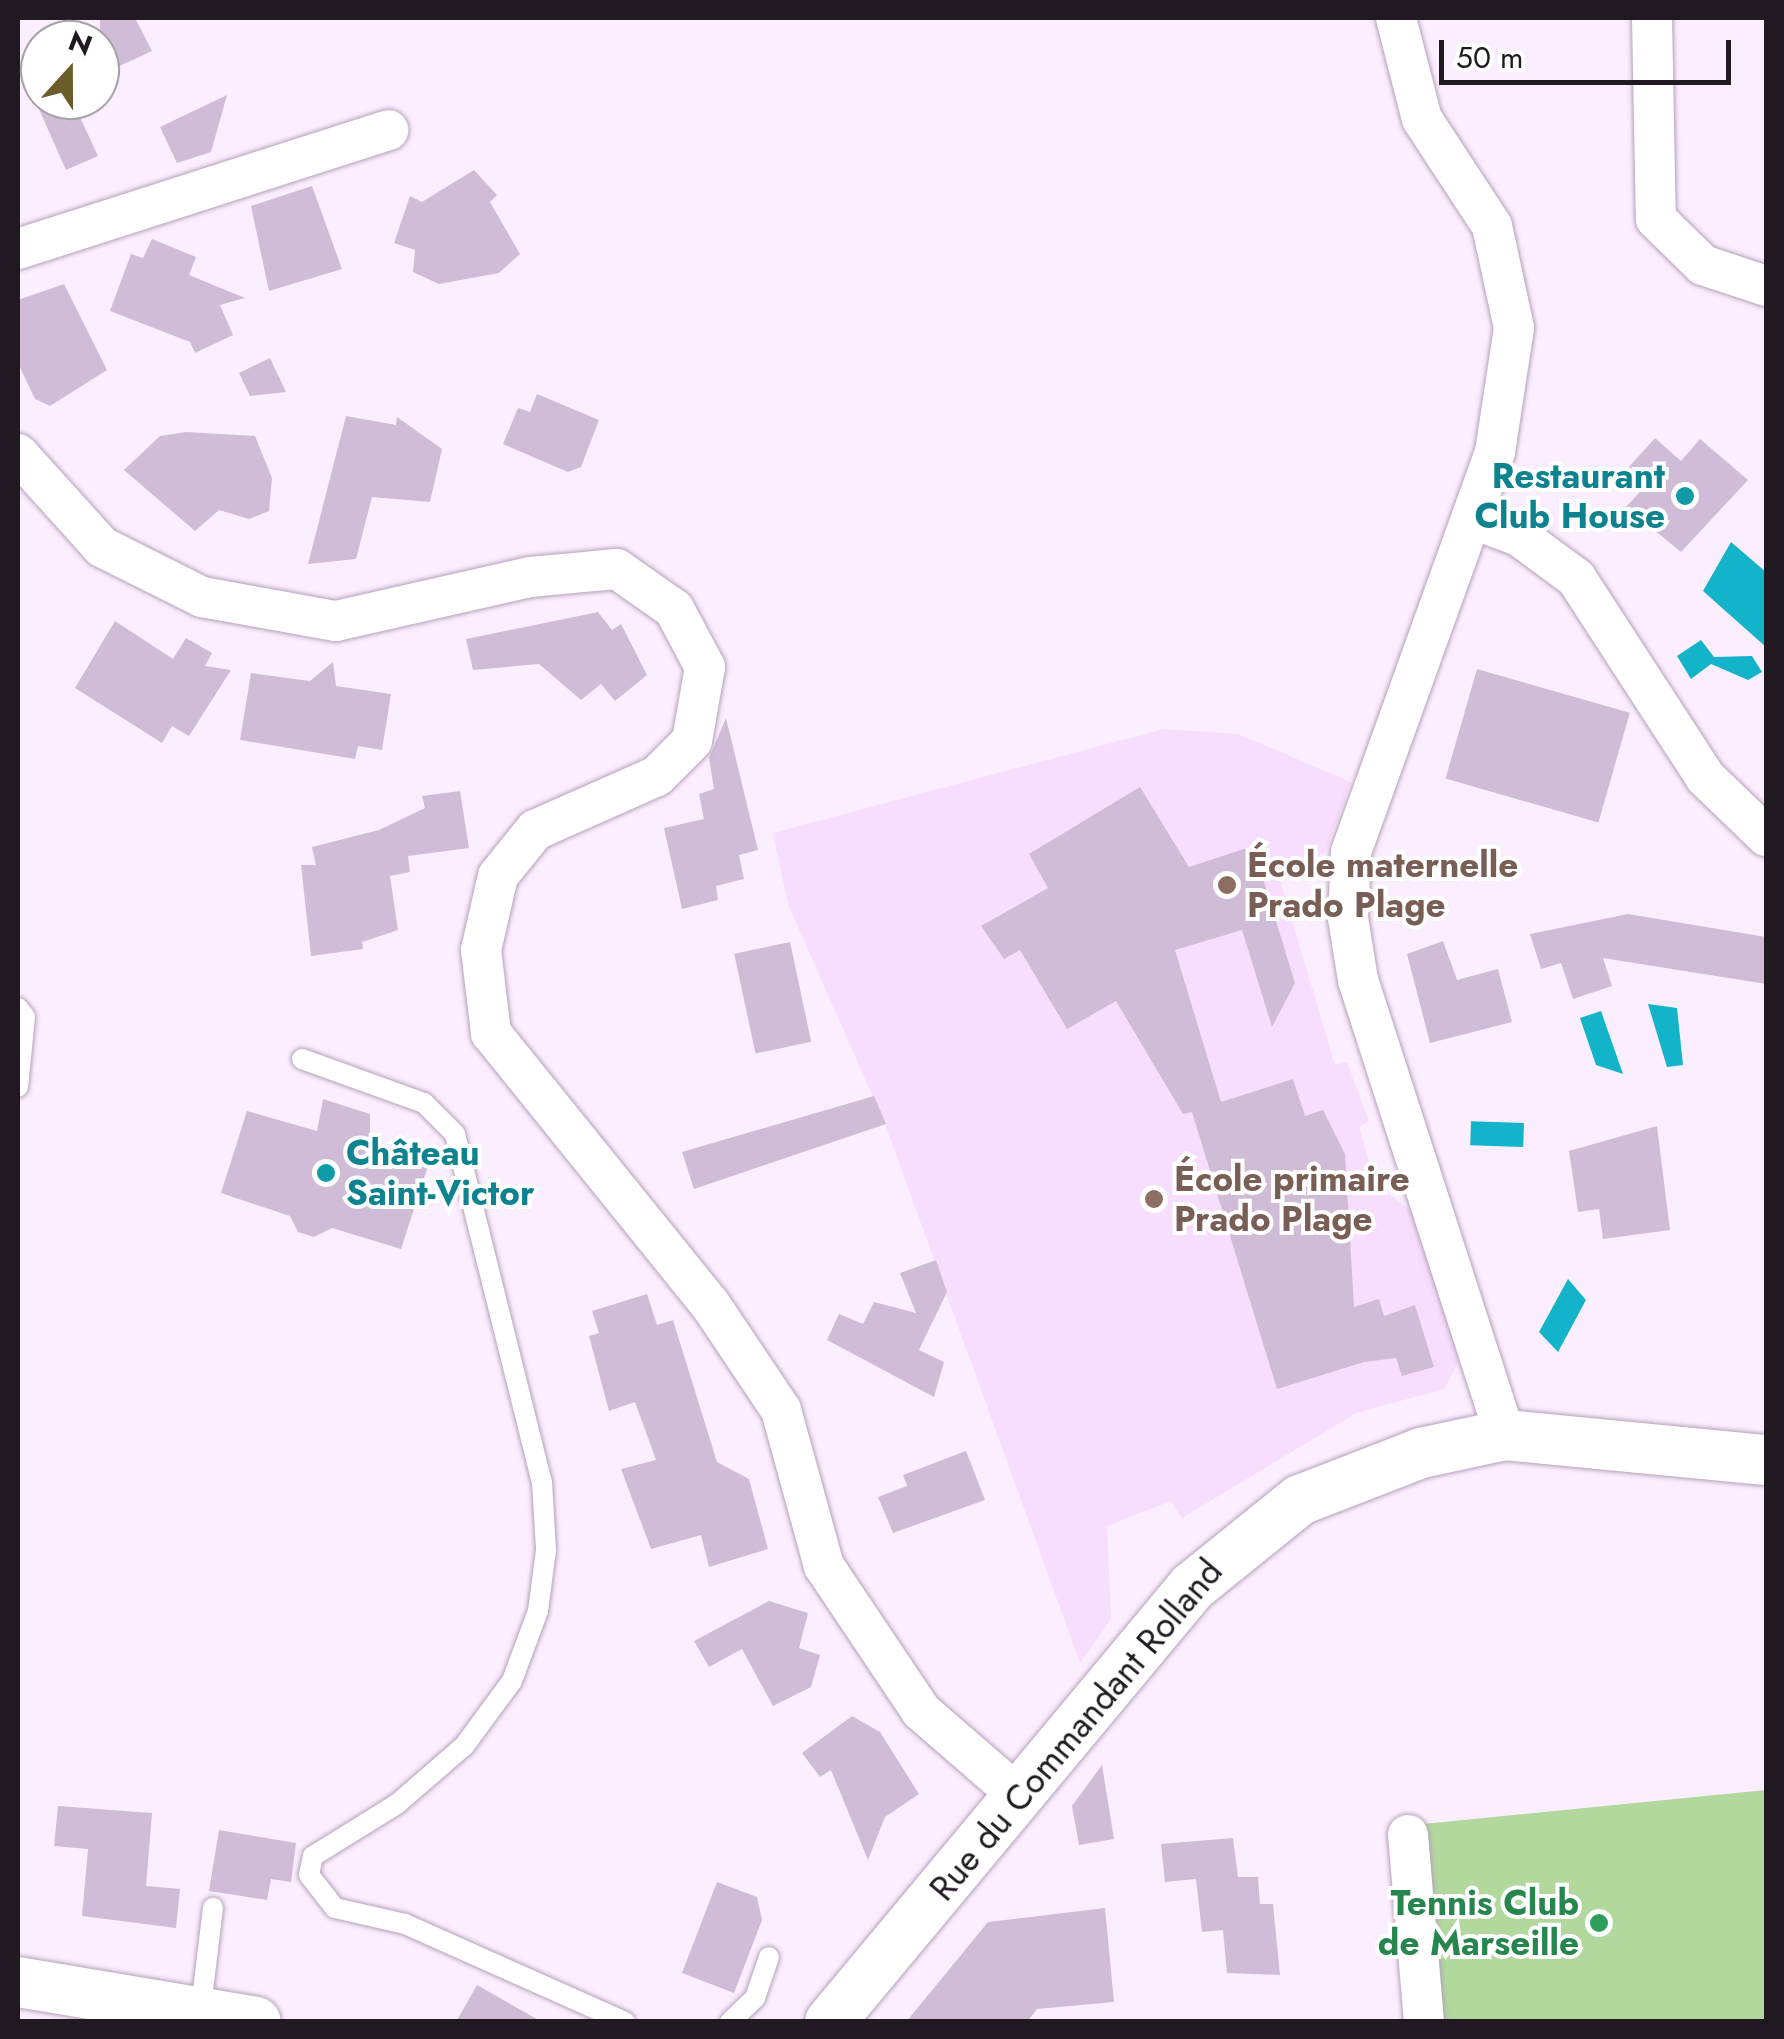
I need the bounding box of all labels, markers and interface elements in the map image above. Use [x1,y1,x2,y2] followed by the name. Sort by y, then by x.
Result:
[20,20,120,120] north arrow
[62,20,98,67] text: N
[1444,20,1736,82] scale bar
[1456,36,1523,79] text: 50 m
[1474,455,1665,537] place label: Restaurant Club House
[1674,485,1696,507] marker: Restaurant Club House
[1247,844,1518,926] place label: École maternelle Prado Plage
[1216,874,1238,896] marker: École maternelle Prado Plage
[346,1132,534,1214] place label: Château Saint-Victor
[1174,1158,1410,1240] place label: École primaire Prado Plage
[315,1162,337,1184] marker: Château Saint-Victor
[1143,1188,1165,1210] marker: École primaire Prado Plage
[921,1551,1231,1909] street label: Rue du Commandant Rolland
[1378,1882,1579,1964] place label: Tennis Club de Marseille
[1588,1912,1610,1934] marker: Tennis Club de Marseille

